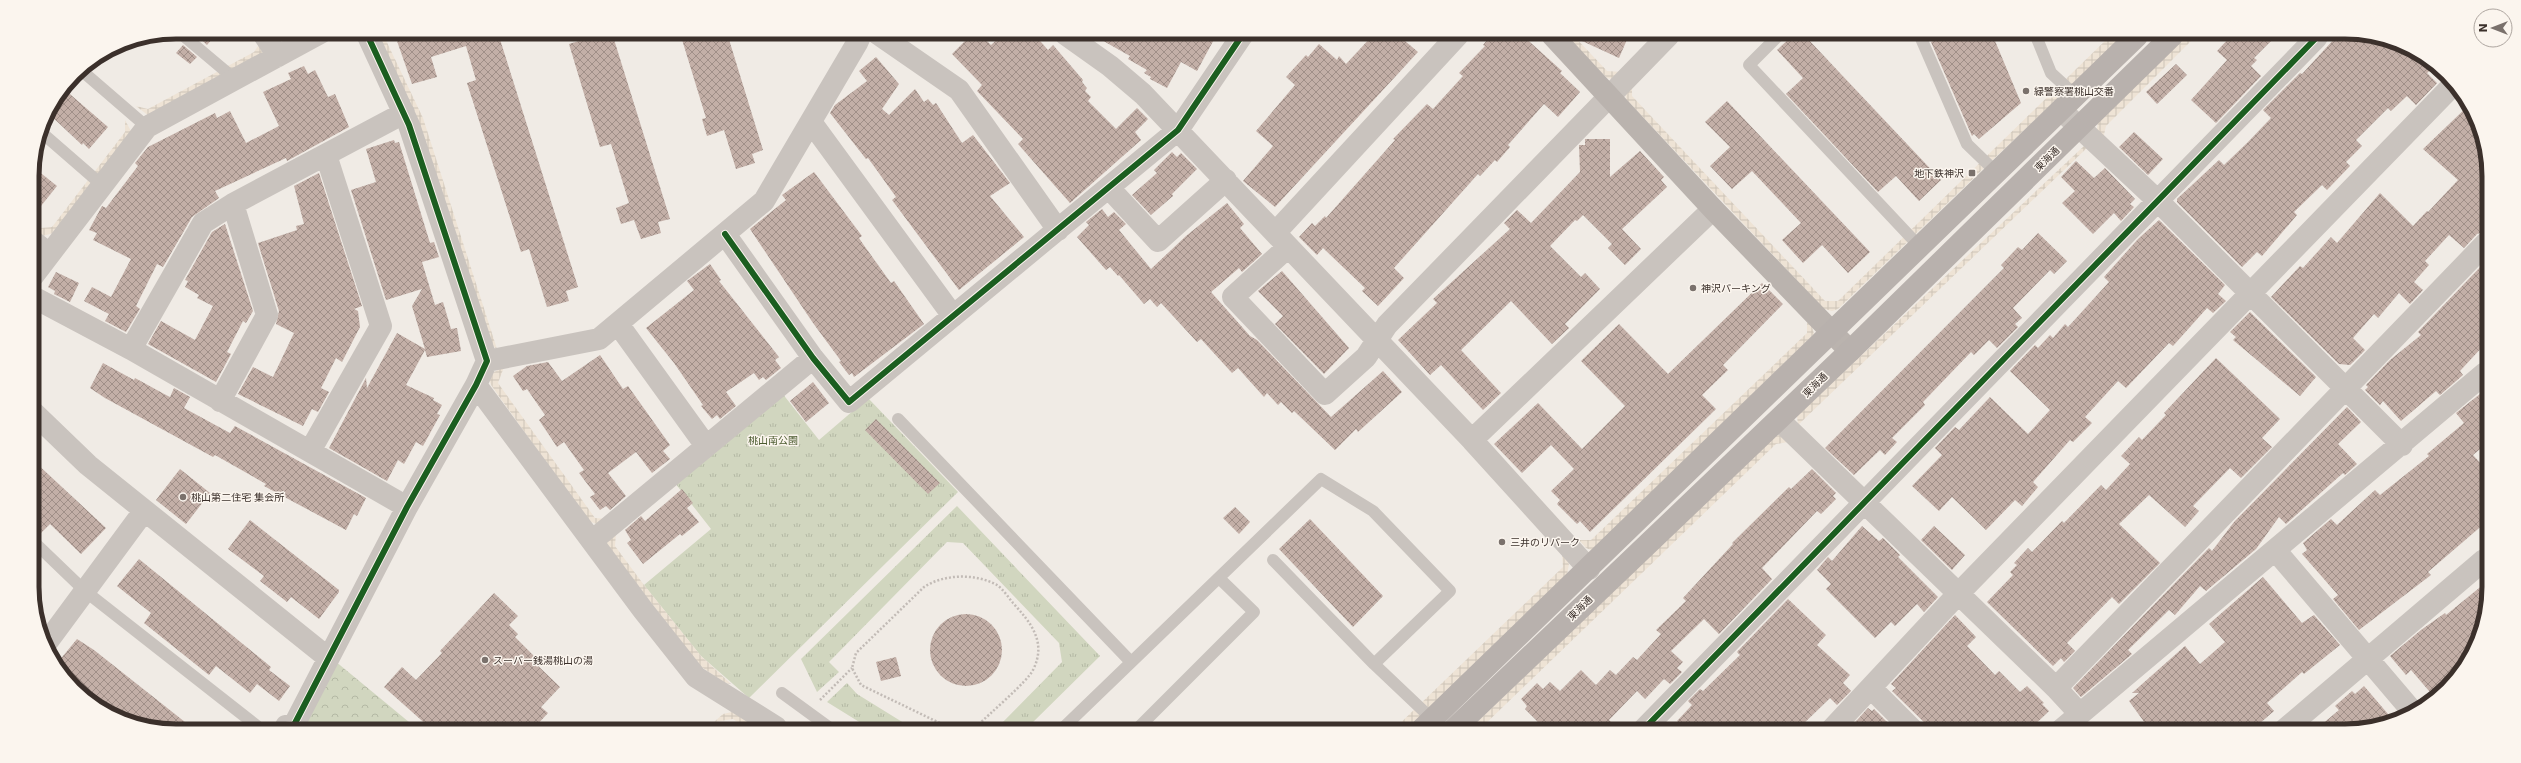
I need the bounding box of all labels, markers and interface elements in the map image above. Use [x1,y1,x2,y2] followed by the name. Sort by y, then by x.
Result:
[2473,8,2513,48] north arrow
[2477,23,2490,33] text: N
[2021,86,2031,96] marker: 緑警察署桃山交番
[2034,86,2114,97] place label: 緑警察署桃山交番
[2032,145,2062,173] street label: 東海通
[1914,168,1964,179] place label: 地下鉄神沢
[1967,168,1977,178] marker: 地下鉄神沢
[1688,283,1698,293] marker: 神沢パーキング
[1701,283,1771,294] place label: 神沢パーキング
[1800,371,1830,399] street label: 東海通
[748,435,798,446] park label: 桃山南公園
[178,492,188,502] marker: 桃山第二住宅 集会所
[191,492,284,503] place label: 桃山第二住宅 集会所
[1497,537,1507,547] marker: 三井のリパーク
[1510,537,1580,548] place label: 三井のリパーク
[1565,594,1595,622] street label: 東海通
[480,655,490,665] marker: スーパー銭湯桃山の湯
[493,655,593,666] place label: スーパー銭湯桃山の湯

